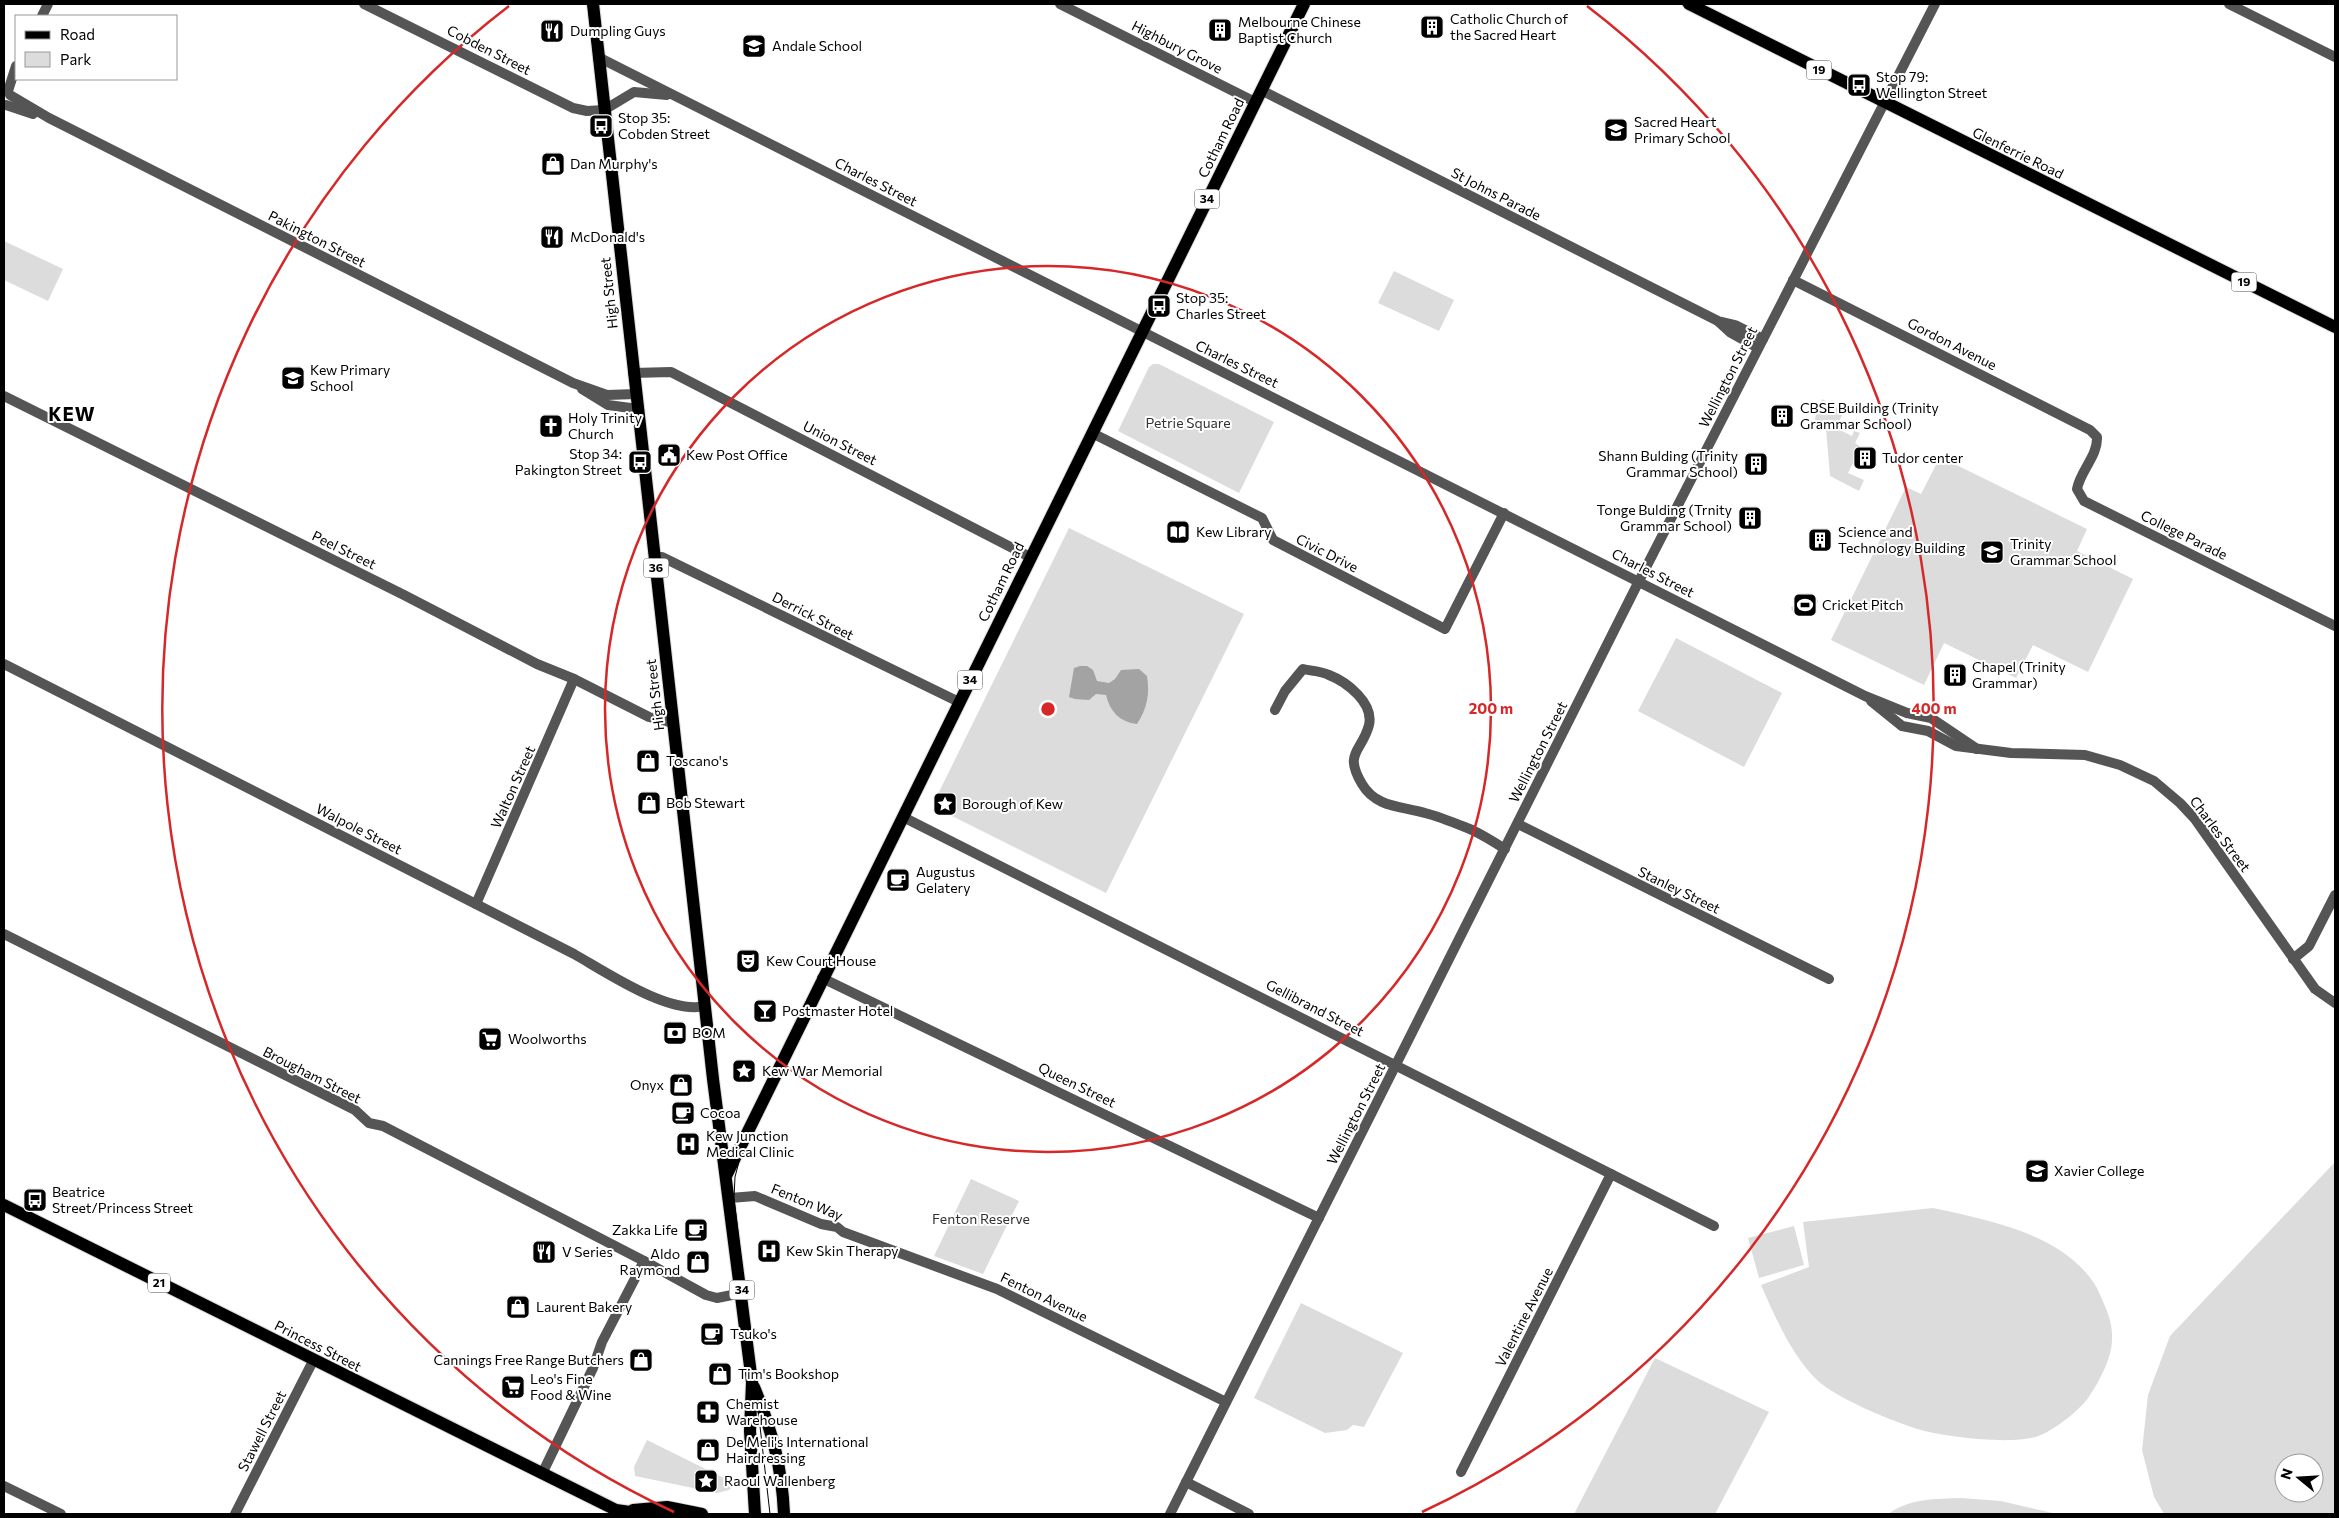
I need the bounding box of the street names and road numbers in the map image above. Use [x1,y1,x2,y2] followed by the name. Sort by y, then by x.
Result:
[1129,16,1225,77] street label: Highbury Grove
[444,21,534,78] street label: Cobden Street
[1806,60,1832,80] road number: 19
[1194,95,1247,180] street label: Cotham Road
[1970,123,2067,182] street label: Glenferrie Road
[832,154,920,210] street label: Charles Street
[1449,164,1544,223] street label: St Johns Parade
[1194,190,1220,208] road number: 34
[266,207,369,271] street label: Pakington Street
[596,256,621,330] street label: High Street
[2232,272,2256,292] road number: 19
[1905,314,2000,373] street label: Gordon Avenue
[1695,323,1761,430] street label: Wellington Street
[1193,336,1282,391] street label: Charles Street
[801,417,880,469] street label: Union Street
[2138,506,2230,563] street label: College Parade
[309,527,379,572] street label: Peel Street
[1293,530,1361,575] street label: Civic Drive
[974,539,1027,624] street label: Cotham Road
[1609,545,1697,601] street label: Charles Street
[644,558,668,578] road number: 36
[770,588,857,644] street label: Derrick Street
[642,658,667,732] street label: High Street
[958,670,982,690] road number: 34
[1505,698,1571,805] street label: Wellington Street
[487,743,538,831] street label: Walton Street
[2187,793,2254,875] street label: Charles Street
[313,800,405,858] street label: Walpole Street
[1635,862,1723,917] street label: Stanley Street
[1263,976,1367,1040] street label: Gellibrand Street
[260,1042,364,1107] street label: Brougham Street
[1036,1058,1119,1111] street label: Queen Street
[1323,1060,1389,1167] street label: Wellington Street
[769,1179,846,1224] street label: Fenton Way
[1491,1264,1556,1369] street label: Valentine Avenue
[998,1268,1090,1325] street label: Fenton Avenue
[148,1274,170,1292] road number: 21
[730,1280,754,1300] road number: 34
[272,1316,365,1375] street label: Princess Street
[234,1387,289,1474] street label: Stawell Street

